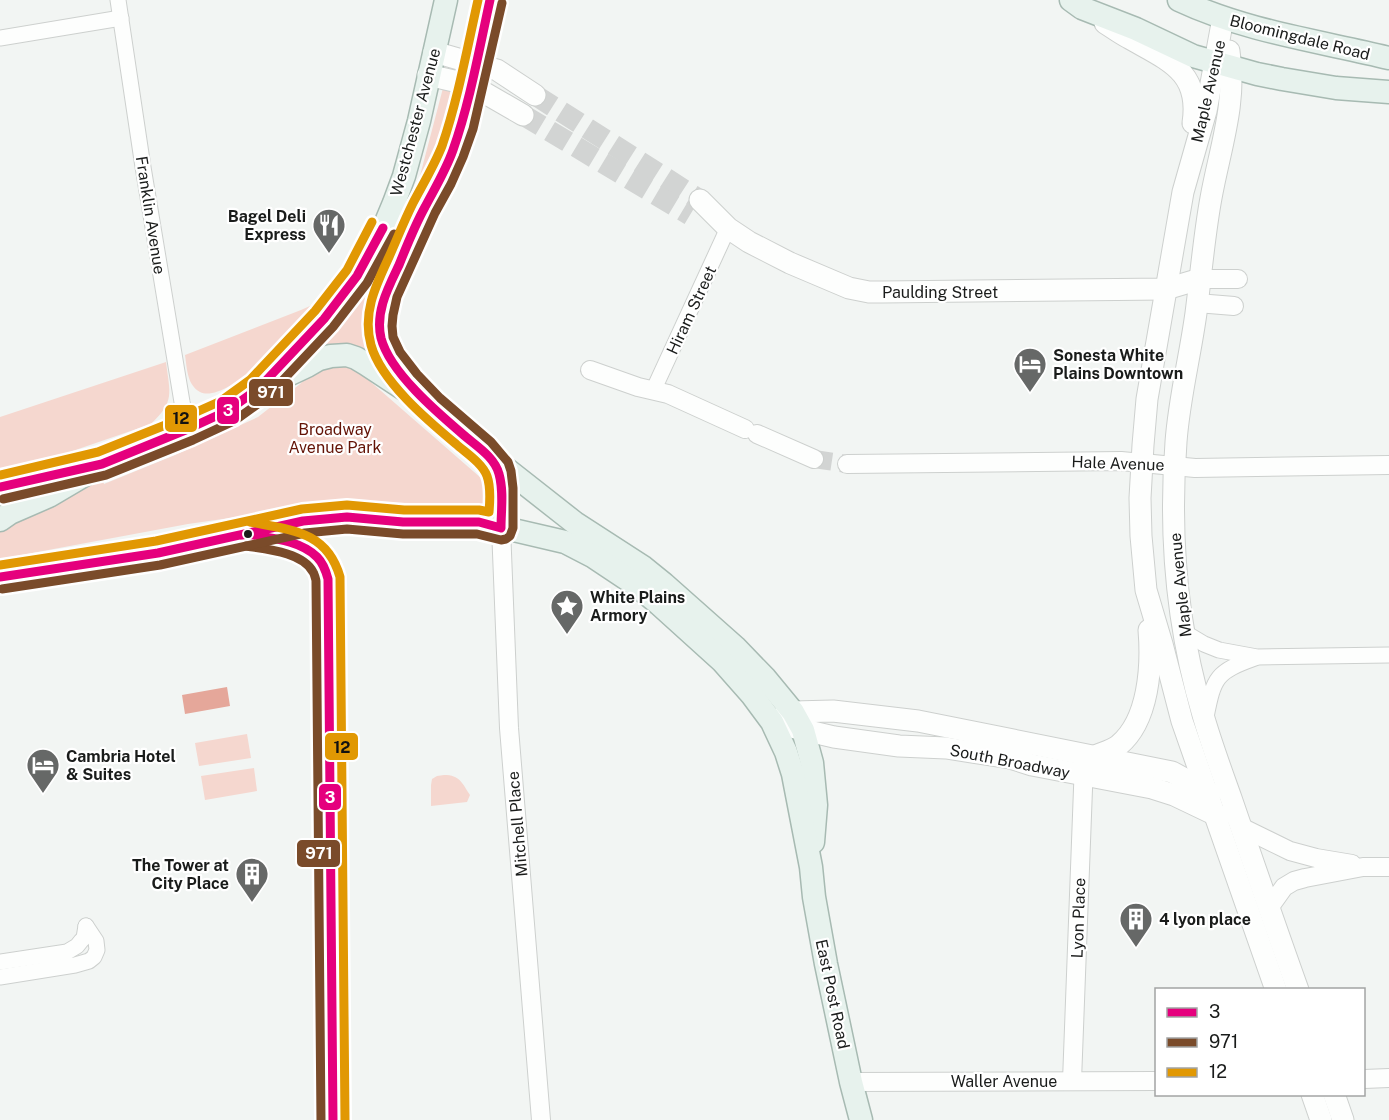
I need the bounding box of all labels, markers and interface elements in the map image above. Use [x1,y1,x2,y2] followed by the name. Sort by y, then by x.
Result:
[1228,11,1372,64] street label: Bloomingdale Road
[1187,38,1230,144] street label: Maple Avenue
[387,46,444,198] street label: Westchester Avenue
[132,155,169,276] street label: Franklin Avenue
[228,207,306,244] place label: Bagel Deli Express
[311,207,347,254] restaurant icon: Bagel Deli Express
[663,263,720,358] street label: Hiram Street
[882,283,998,302] street label: Paulding Street
[1012,346,1048,393] hotel icon: Sonesta White Plains Downtown
[1053,346,1183,383] place label: Sonesta White Plains Downtown
[248,378,294,407] line badge: 971
[257,383,285,402] text: 971
[216,396,240,425] line badge: 3
[223,401,233,420] text: 3
[164,404,198,433] line badge: 12
[172,409,190,428] text: 12
[289,420,381,457] park label: Broadway Avenue Park
[1071,452,1165,475] street label: Hale Avenue
[242,528,254,540] unlabelled marker
[1166,532,1195,638] street label: Maple Avenue
[549,588,585,635] place icon: White Plains Armory
[590,588,685,625] place label: White Plains Armory
[324,732,359,761] line badge: 12
[333,738,351,757] text: 12
[948,741,1072,783] street label: South Broadway
[25,747,61,794] hotel icon: Cambria Hotel & Suites
[66,747,176,784] place label: Cambria Hotel & Suites
[503,770,532,878] street label: Mitchell Place
[318,783,342,811] line badge: 3
[325,788,335,807] text: 3
[296,839,341,868] line badge: 971
[305,844,333,863] text: 971
[132,856,229,893] place label: The Tower at City Place
[234,856,270,903] building icon: The Tower at City Place
[1068,877,1089,959] street label: Lyon Place
[1118,901,1154,948] building icon: 4 lyon place
[1159,910,1251,929] place label: 4 lyon place
[812,938,853,1051] street label: East Post Road
[1155,988,1365,1096] legend
[1209,1001,1220,1022] text: 3
[1209,1031,1238,1052] text: 971
[1209,1061,1227,1082] text: 12
[951,1072,1057,1091] street label: Waller Avenue

